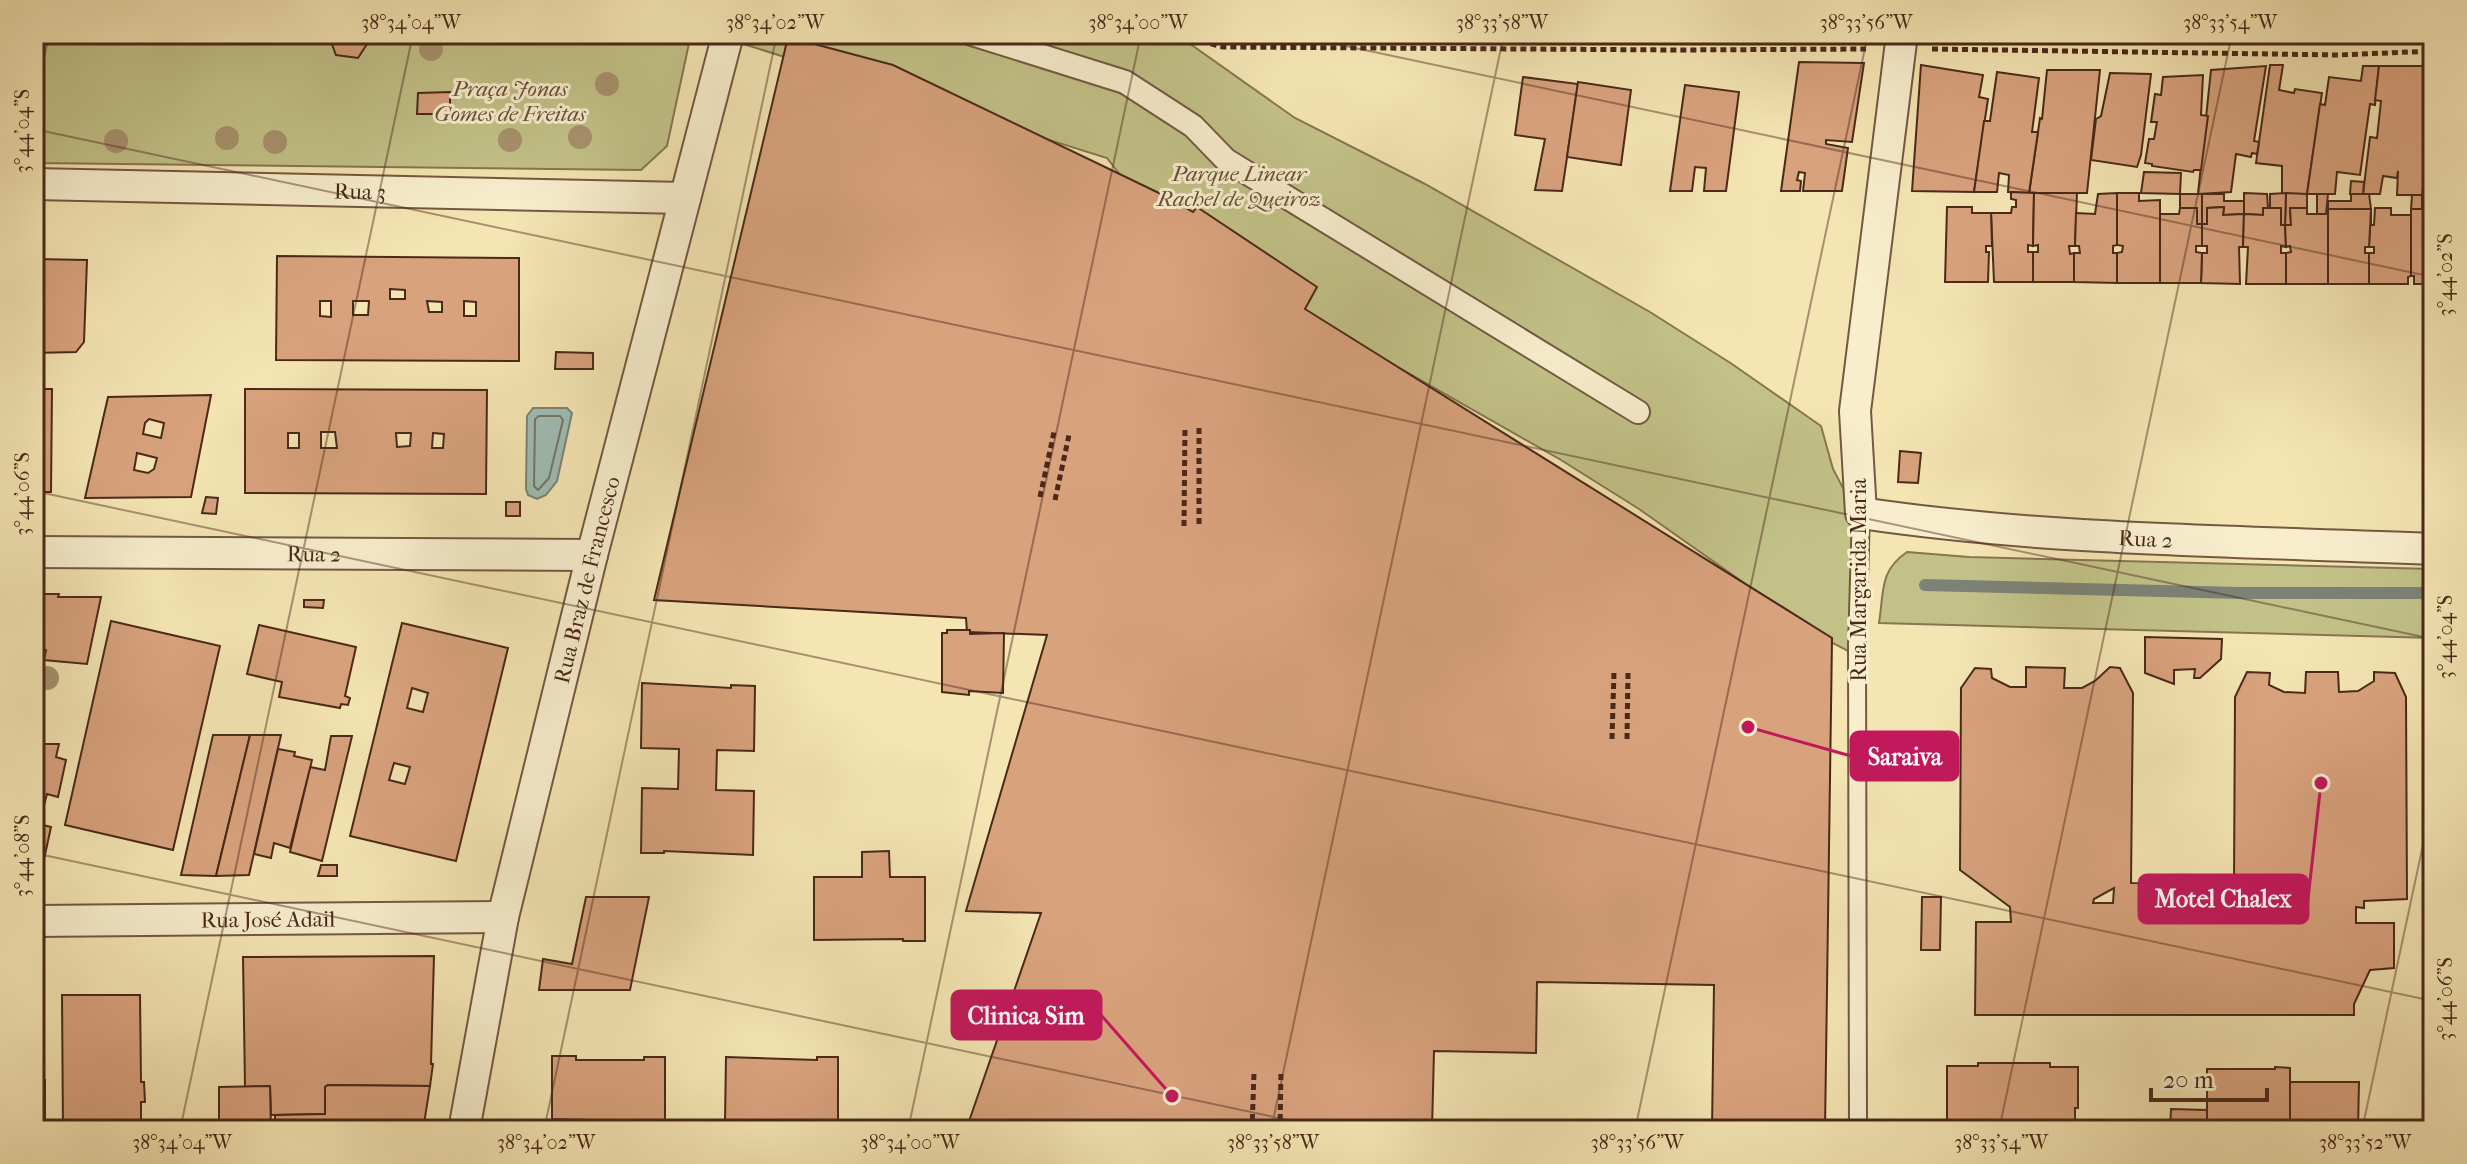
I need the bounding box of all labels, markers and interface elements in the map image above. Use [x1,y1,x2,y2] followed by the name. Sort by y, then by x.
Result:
[361,11,462,34] text: 38°34'04"W
[726,11,826,34] text: 38°34'02"W
[1088,11,1189,34] text: 38°34'00"W
[1456,11,1550,34] text: 38°33'58"W
[1819,11,1914,34] text: 38°33'56"W
[2183,11,2278,34] text: 38°33'54"W
[434,76,587,127] park label: Praça Jonas Gomes de Freitas
[11,89,34,173] text: 3°44'04"S
[1155,161,1321,212] park label: Parque Linear Rachel de Queiroz
[334,178,386,206] street label: Rua 3
[2434,234,2457,316] text: 3°44'02"S
[11,452,34,536] text: 3°44'06"S
[549,474,626,686] street label: Rua Braz de Francesco
[1846,478,1872,682] street label: Rua Margarida Maria
[2118,525,2173,554] street label: Rua 2
[287,541,341,568] street label: Rua 2
[2434,595,2457,679] text: 3°44'04"S
[1851,732,1958,780] callout: Saraiva
[1868,743,1943,771] text: Saraiva
[11,815,34,897] text: 3°44'08"S
[2139,875,2308,923] callout: Motel Chalex
[2154,885,2292,913] text: Motel Chalex
[201,906,335,934] street label: Rua José Adail
[2434,957,2457,1041] text: 3°44'06"S
[952,991,1101,1039] callout: Clinica Sim
[968,1002,1086,1030] text: Clinica Sim
[2151,1052,2267,1102] scale bar
[2163,1066,2214,1094] text: 20 m
[132,1131,233,1154] text: 38°34'04"W
[497,1131,597,1154] text: 38°34'02"W
[860,1131,961,1154] text: 38°34'00"W
[1227,1131,1321,1154] text: 38°33'58"W
[1590,1131,1685,1154] text: 38°33'56"W
[1954,1131,2049,1154] text: 38°33'54"W
[2319,1131,2413,1154] text: 38°33'52"W

